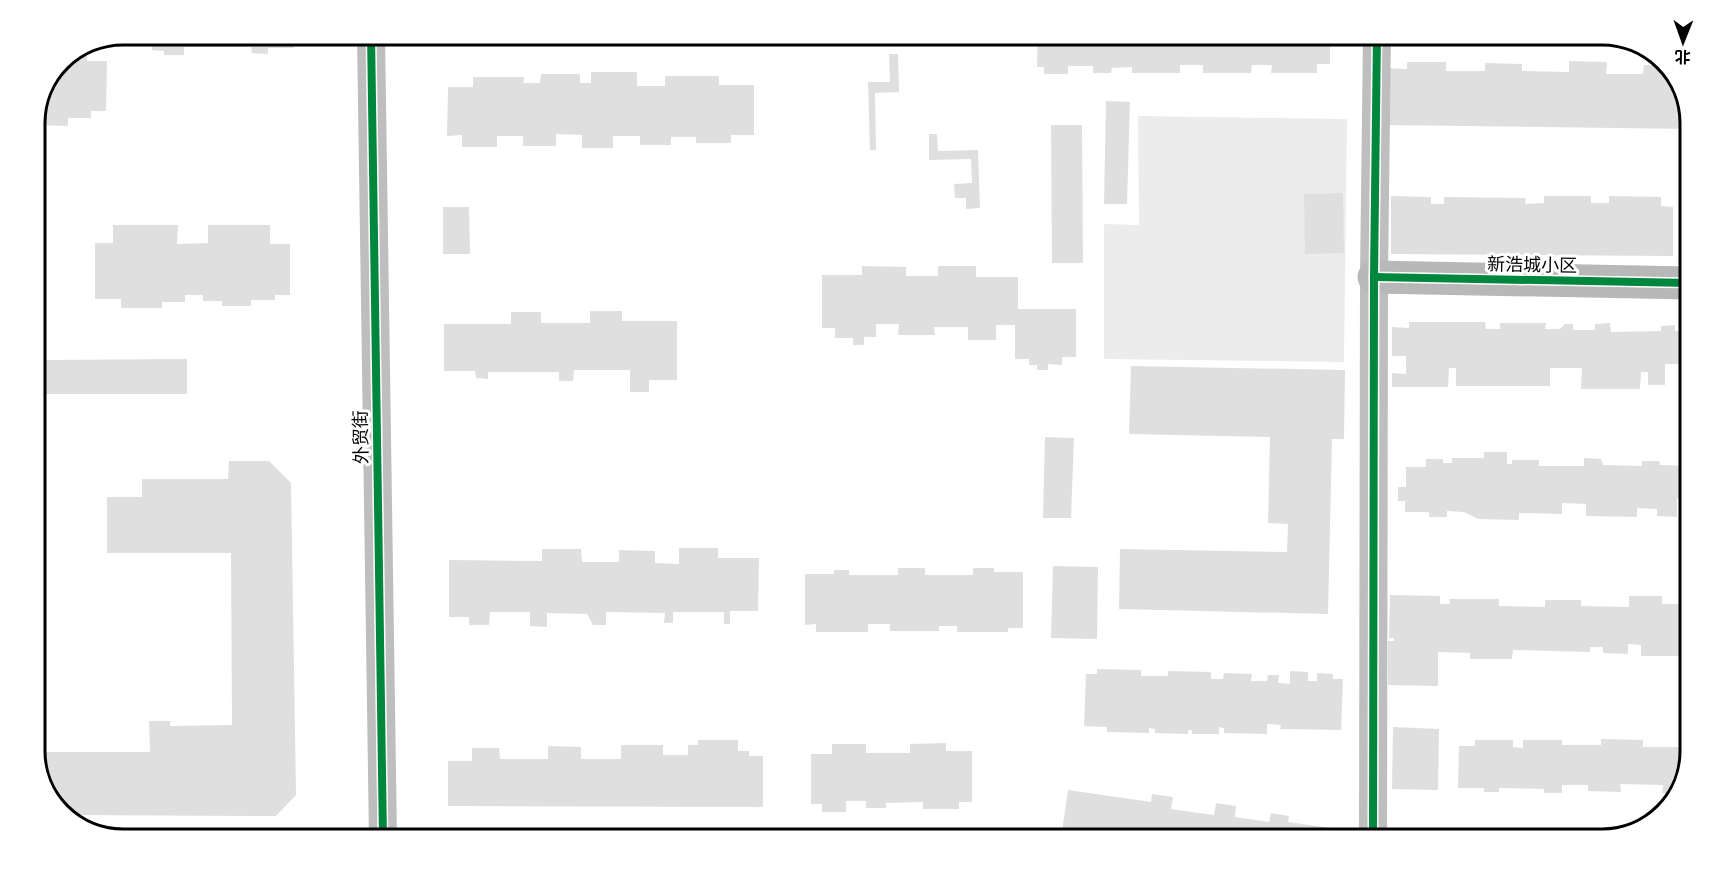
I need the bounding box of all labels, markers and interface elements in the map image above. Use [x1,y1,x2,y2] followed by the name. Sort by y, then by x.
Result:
[1653,12,1713,72] north arrow
[1675,47,1691,66] text: 北
[1487,253,1577,277] street label: 新浩城小区
[350,410,372,464] street label: 外贸街

